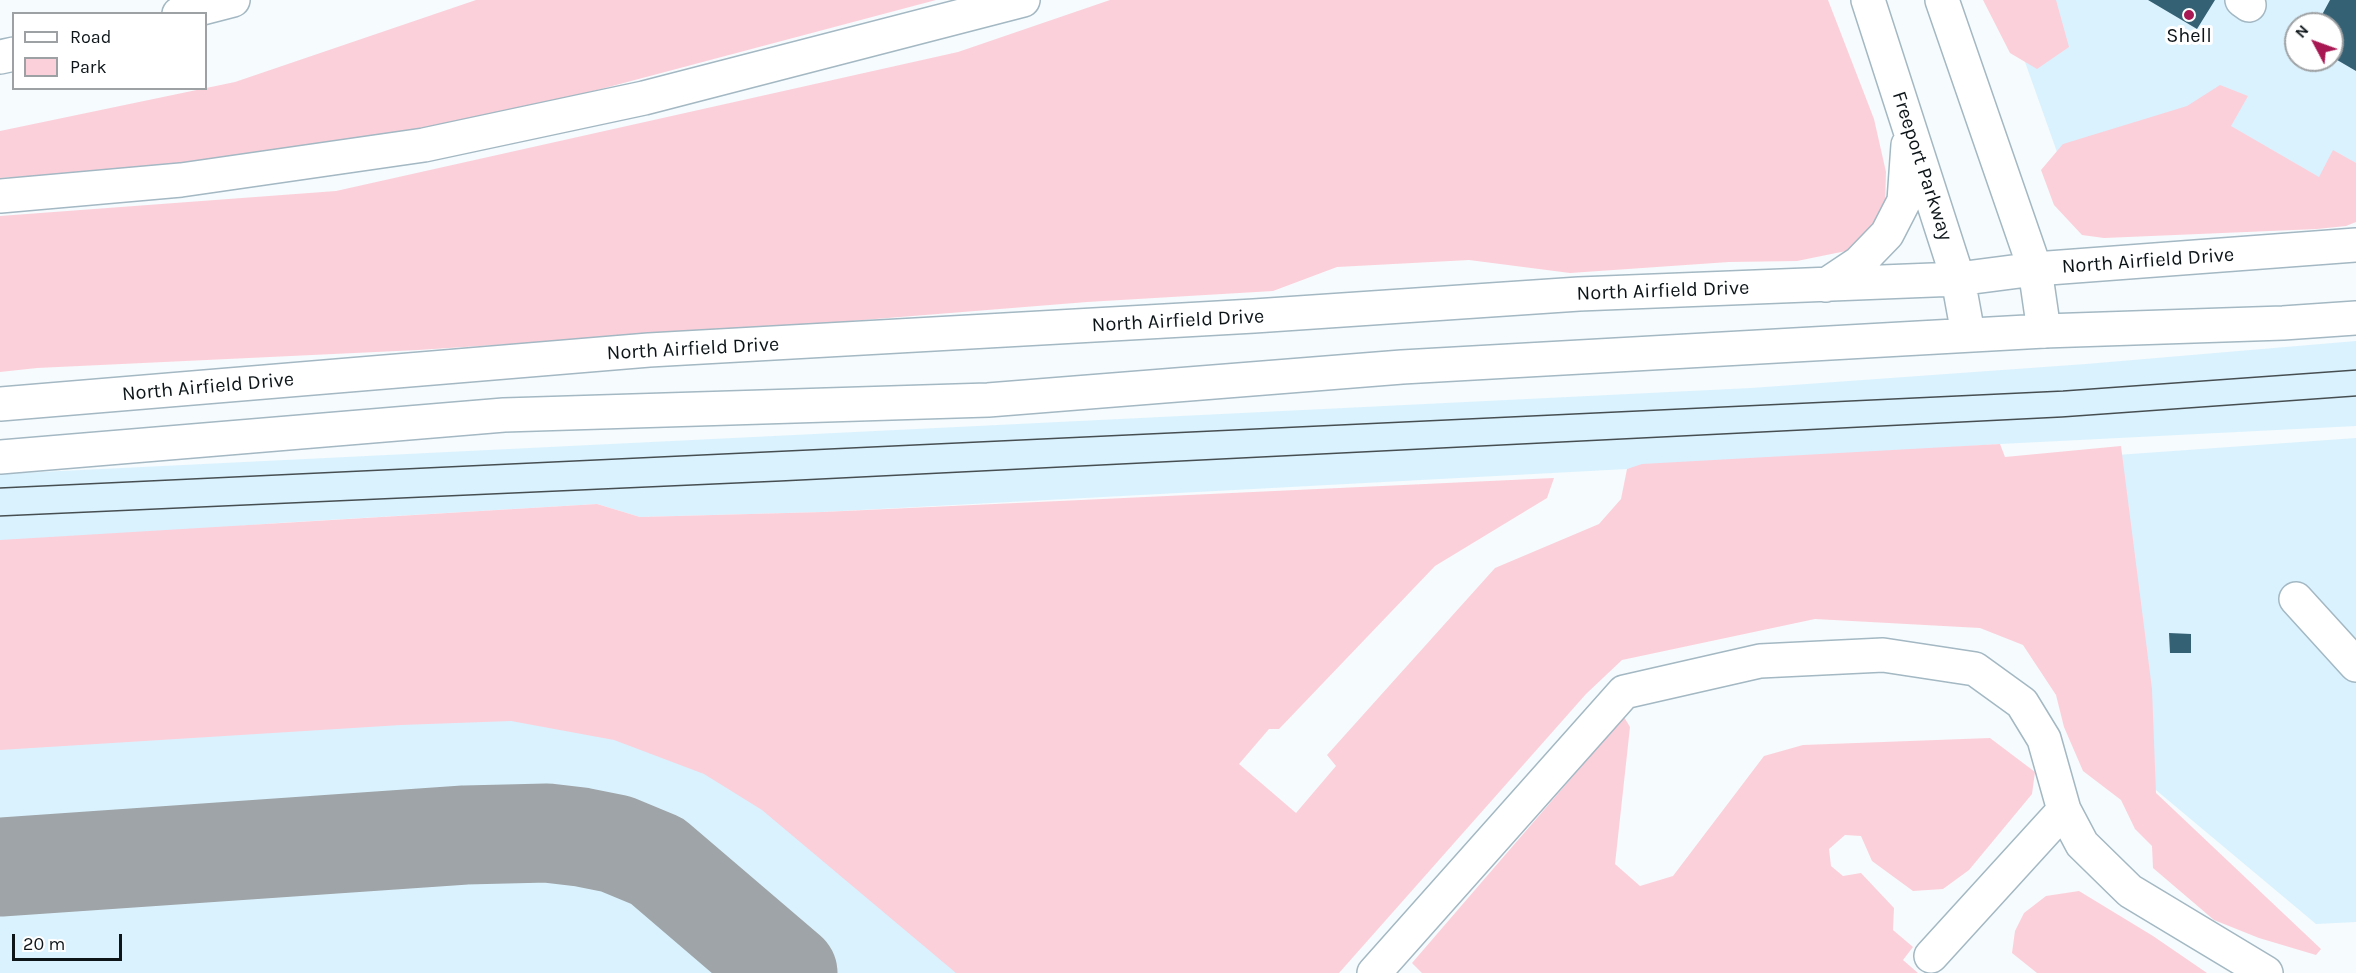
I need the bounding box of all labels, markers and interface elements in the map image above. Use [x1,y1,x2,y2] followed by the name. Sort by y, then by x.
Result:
[2182,8,2196,22] marker: Shell
[12,12,207,90] legend
[2284,12,2344,72] north arrow
[2291,21,2312,42] text: N
[2166,24,2212,48] place label: Shell
[70,26,111,48] text: Road
[70,56,107,78] text: Park
[1887,88,1957,244] street label: Freeport Parkway
[2061,243,2235,279] street label: North Airfield Drive
[1576,276,1750,306] street label: North Airfield Drive
[1091,304,1265,338] street label: North Airfield Drive
[606,332,780,366] street label: North Airfield Drive
[121,368,295,406] street label: North Airfield Drive
[15,922,124,960] scale bar
[23,933,65,955] text: 20 m

